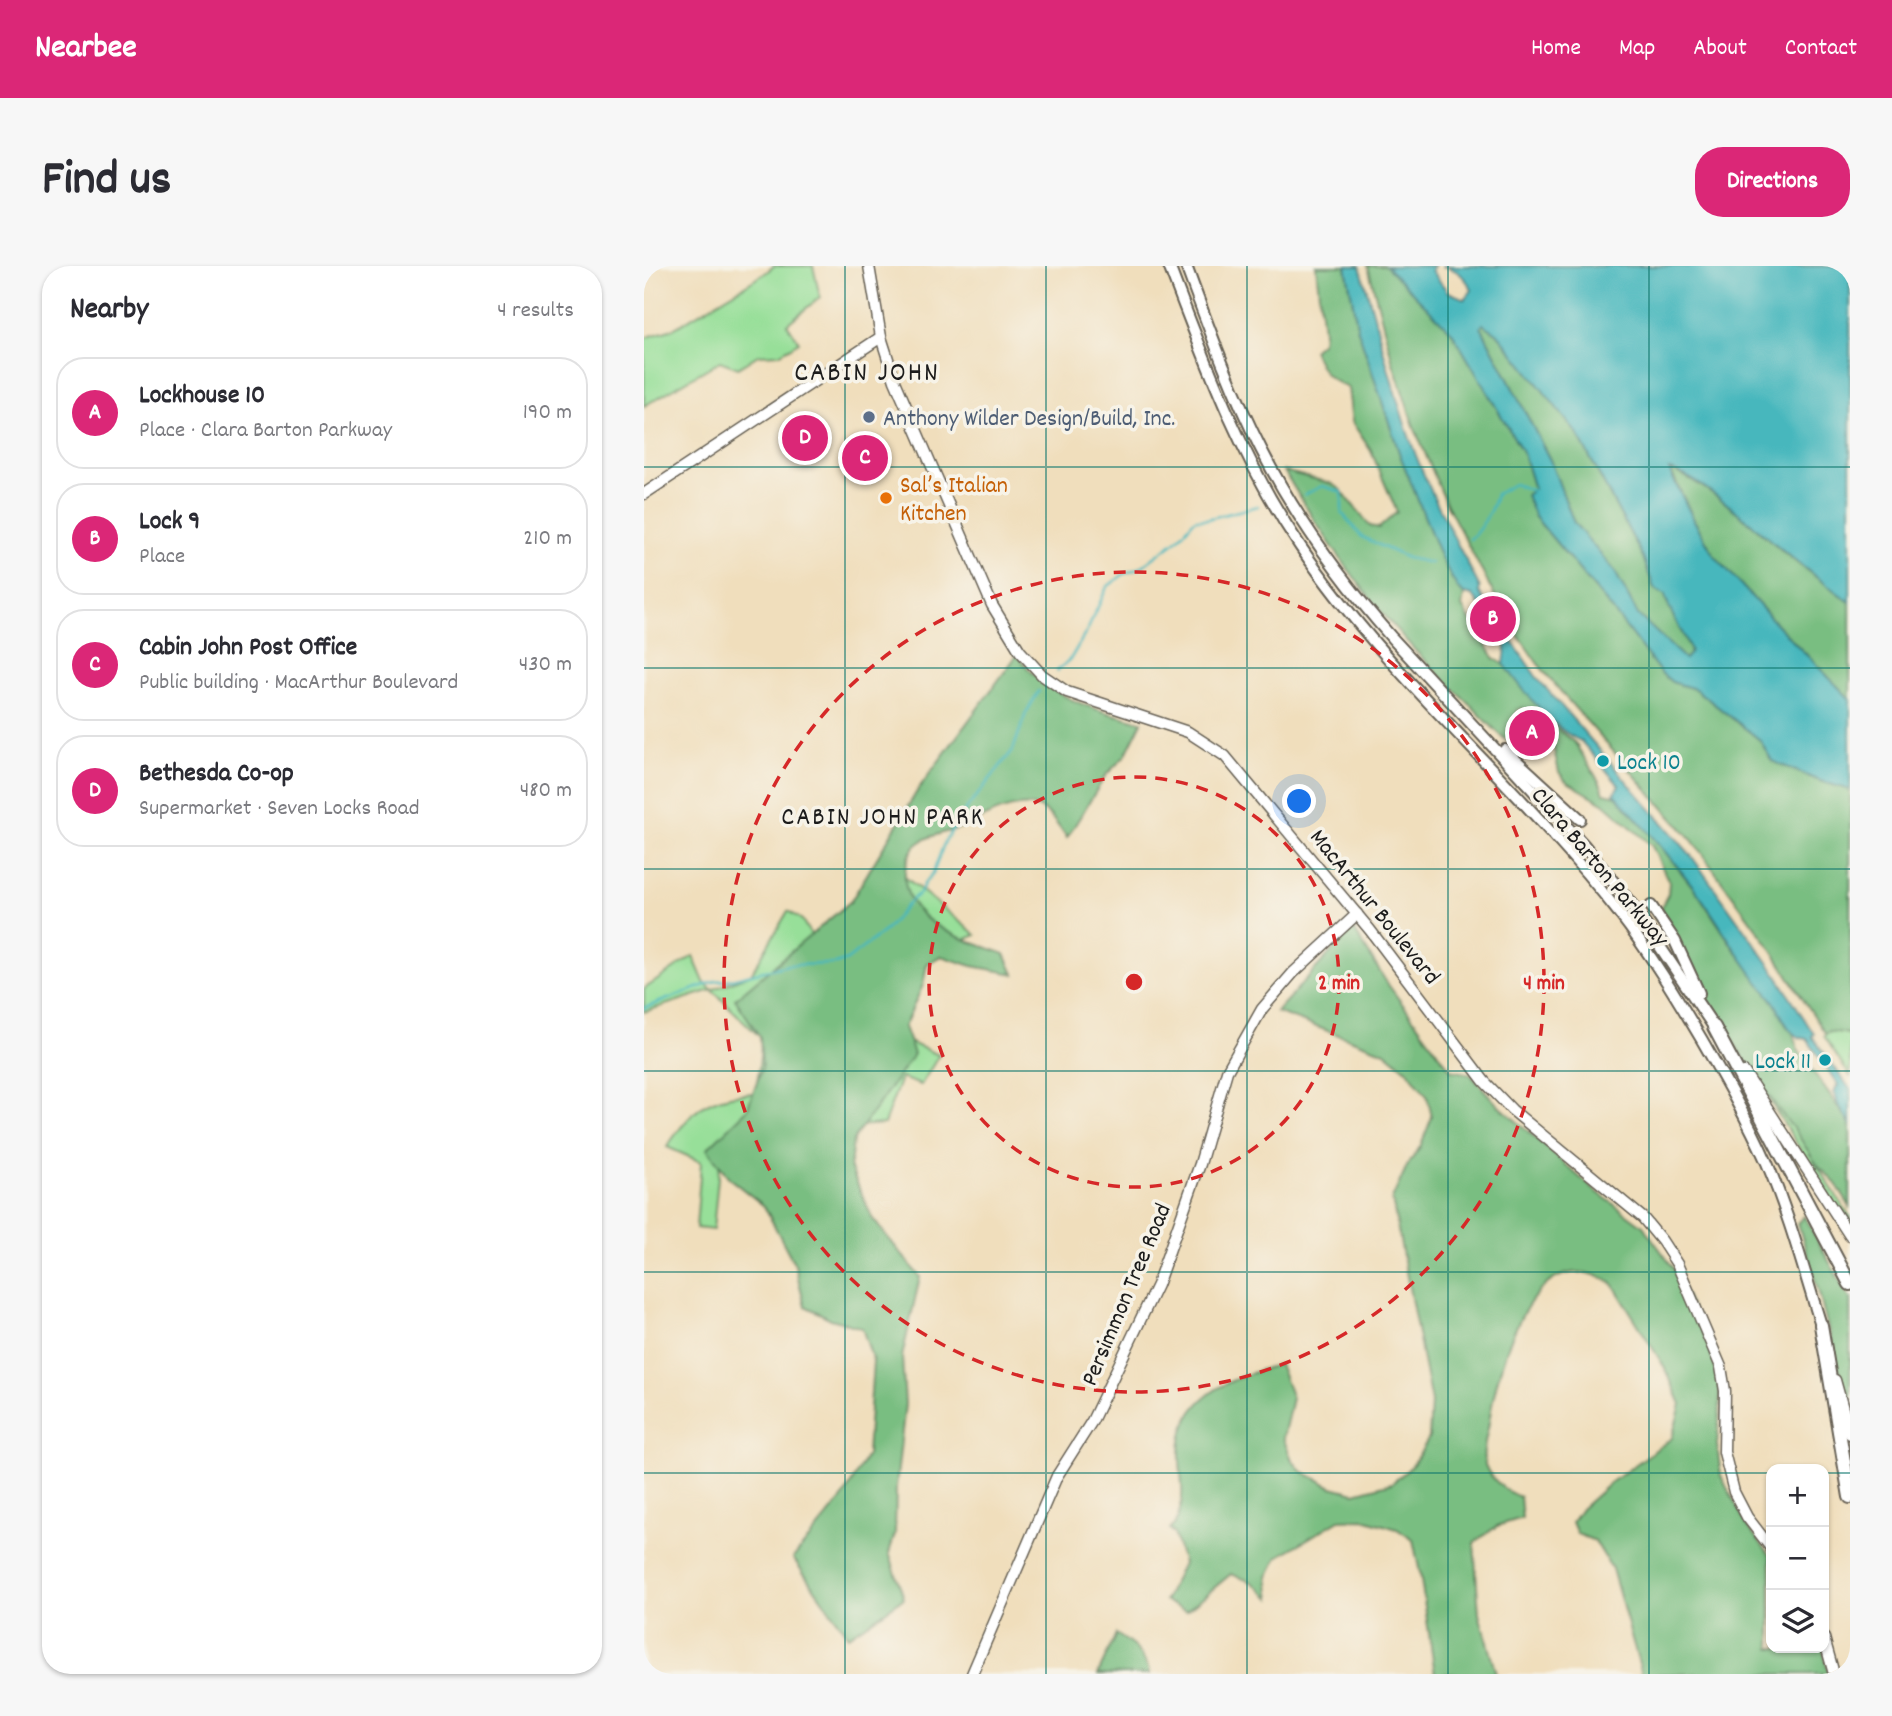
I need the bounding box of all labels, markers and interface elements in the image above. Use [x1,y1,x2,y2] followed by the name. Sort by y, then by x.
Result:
[35,26,137,73] text: Nearbee
[1531,32,1581,66] text: Home
[1619,32,1655,66] text: Map
[1693,32,1747,66] text: About
[1785,32,1857,66] text: Contact
[42,147,171,217] text: Find us
[1695,147,1850,217] button: Directions
[70,290,148,333] text: Nearby
[497,295,574,328] text: 4 results
[794,355,940,395] district label: CABIN JOHN
[139,378,265,415] text: Lockhouse 10
[89,397,101,430] text: A
[523,397,572,430] text: 190 m
[883,403,1175,437] place label: Anthony Wilder Design/Build, Inc.
[861,409,877,425] marker: Anthony Wilder Design/Build, Inc.
[782,412,828,464] pin: D
[139,415,392,448] text: Place · Clara Barton Parkway
[842,432,888,484] pin: C
[900,470,1008,532] place label: Sal’s Italian Kitchen
[878,490,894,506] marker: Sal’s Italian Kitchen
[139,504,200,541] text: Lock 9
[90,523,100,556] text: B
[523,523,572,556] text: 210 m
[139,541,185,574] text: Place
[1470,593,1516,645] pin: B
[139,630,357,667] text: Cabin John Post Office
[89,649,101,682] text: C
[519,649,572,682] text: 430 m
[139,667,458,700] text: Public building · MacArthur Boulevard
[1509,707,1555,759] pin: A
[1617,747,1681,781] place label: Lock 10
[1595,753,1611,769] marker: Lock 10
[139,756,294,793] text: Bethesda Co-op
[89,775,101,808] text: D
[520,775,572,808] text: 480 m
[1522,781,1677,956] street label: Clara Barton Parkway
[1282,784,1316,818] your location
[139,793,419,826] text: Supermarket · Seven Locks Road
[781,800,985,837] district label: CABIN JOHN PARK
[1300,823,1447,993] street label: MacArthur Boulevard
[1122,970,1146,994] centre of rings
[1318,970,1360,1000] text: 2 min
[1523,970,1565,1000] text: 4 min
[1755,1046,1811,1080] place label: Lock 11
[1817,1052,1833,1068] marker: Lock 11
[1074,1199,1182,1392] street label: Persimmon Tree Road
[1766,1464,1829,1653] map controls
[1766,1464,1829,1527] button: +
[1766,1527,1829,1590] button: −
[1766,1590,1829,1653] button: layers

